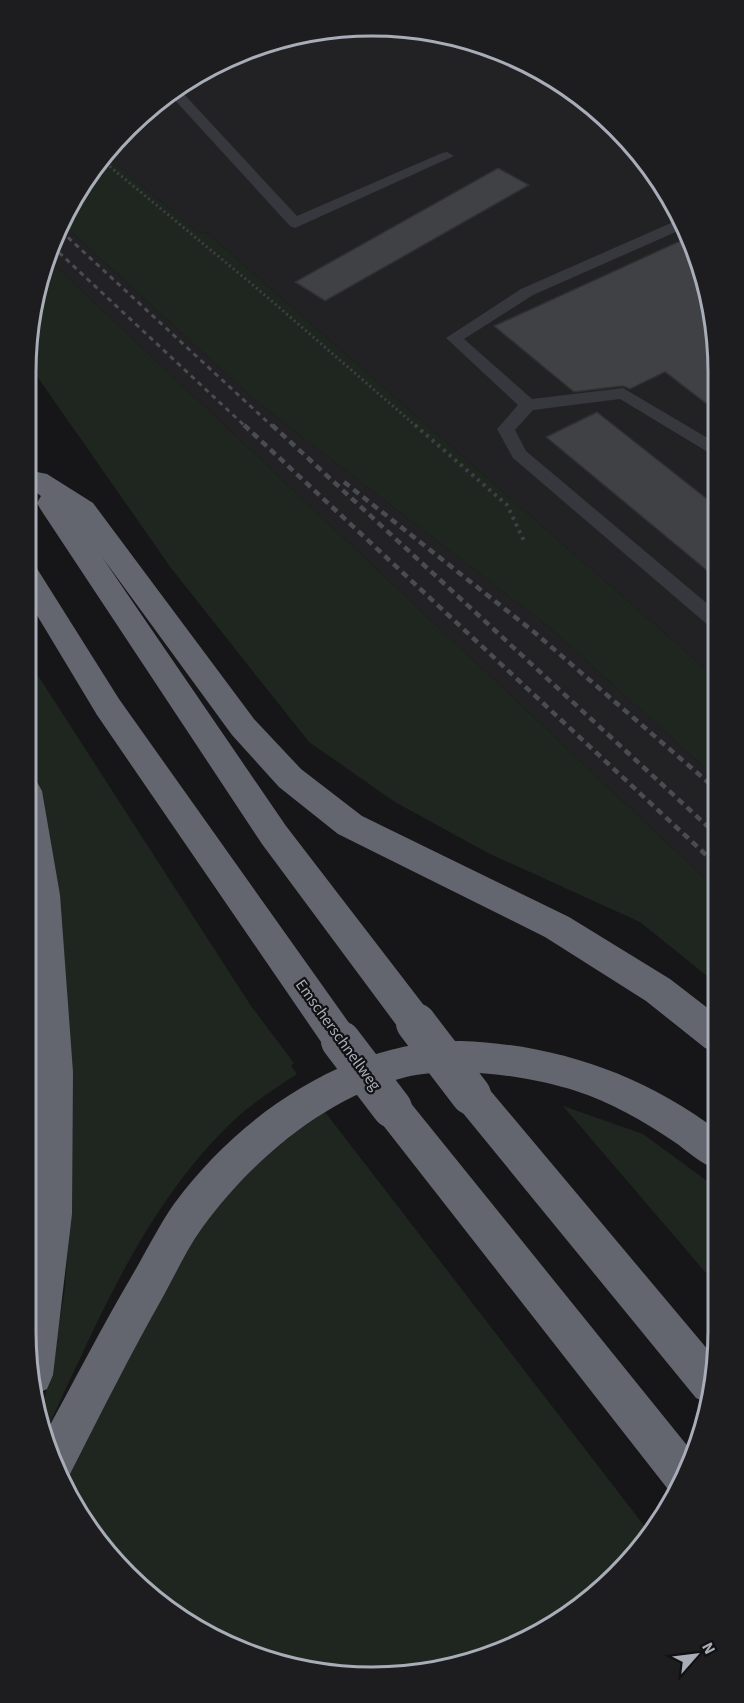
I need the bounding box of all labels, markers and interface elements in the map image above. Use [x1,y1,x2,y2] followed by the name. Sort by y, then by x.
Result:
[290,975,386,1095] street label: Emscherschnellweg
[666,1625,726,1685] north arrow
[696,1639,721,1658] text: N

